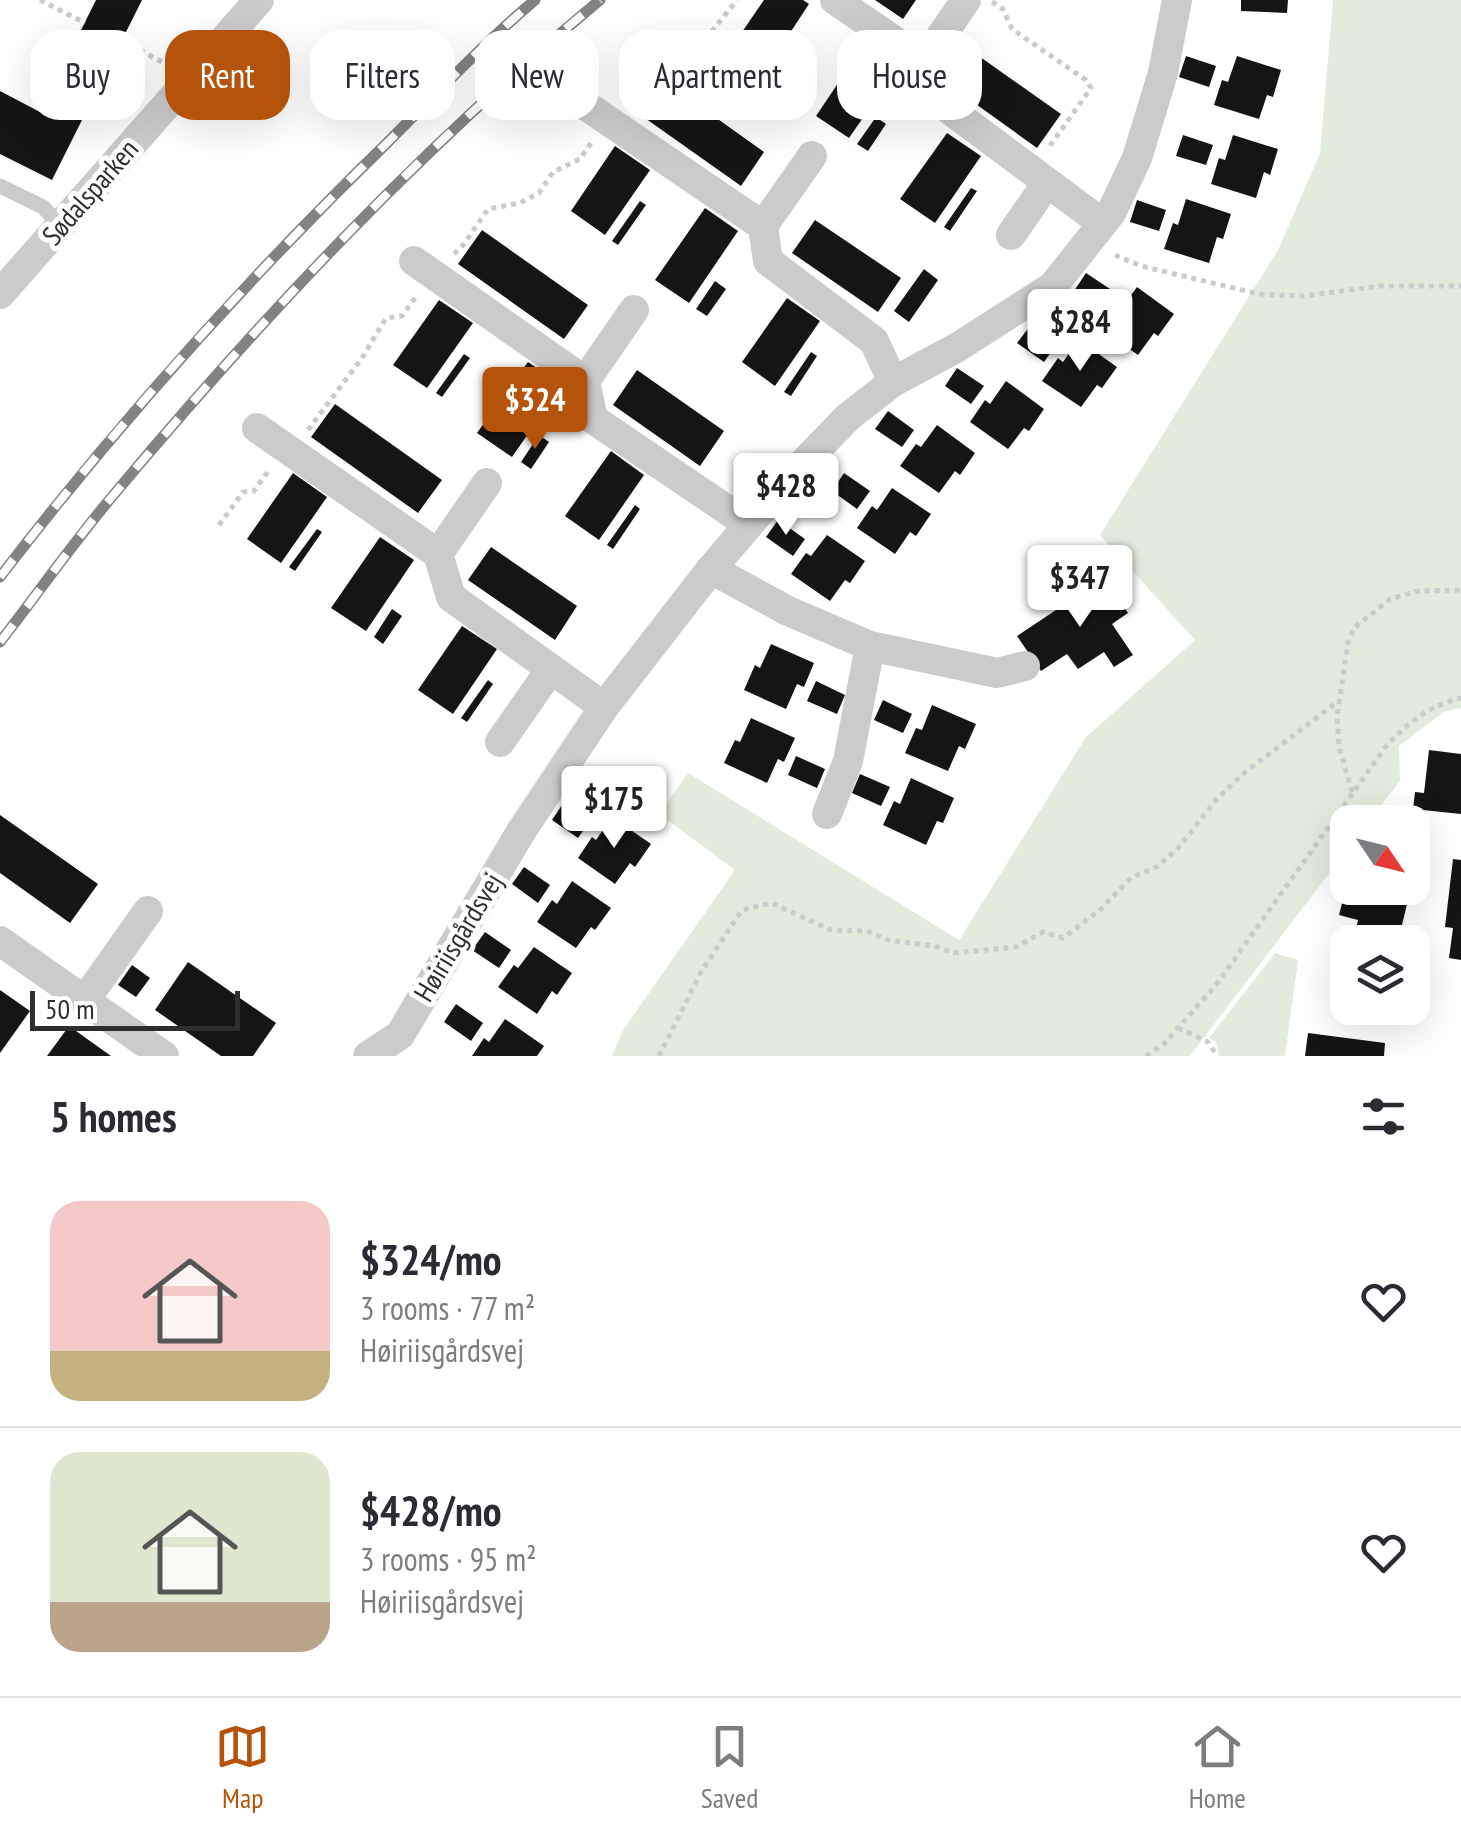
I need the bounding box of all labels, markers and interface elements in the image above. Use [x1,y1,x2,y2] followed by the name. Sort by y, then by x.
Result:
[30,30,145,120] chip: Buy
[165,30,290,120] chip: Rent
[310,30,455,120] chip: Filters
[475,30,599,120] chip: New
[619,30,817,120] chip: Apartment
[837,30,982,120] chip: House
[33,131,146,252] street label: Sødalsparken
[1021,289,1139,374] pin: $284
[1049,300,1111,342] text: $284
[476,367,594,452] pin: $324
[504,378,566,420] text: $324
[727,453,845,538] pin: $428
[755,464,817,506] text: $428
[1021,545,1139,630] pin: $347
[1049,556,1111,598] text: $347
[555,766,673,851] pin: $175
[583,777,645,819] text: $175
[1330,805,1430,905] north arrow
[1330,805,1430,1025] map controls
[405,866,510,1008] street label: Høiriisgårdsvej
[1330,925,1430,1025] button: layers
[30,986,240,1030] scale bar
[45,990,94,1027] text: 50 m
[50,1089,177,1144] text: 5 homes
[1356,1089,1411,1144] icon: filters
[360,1232,502,1287] text: $324/mo
[130,1241,250,1361] icon: home
[1356,1274,1411,1329] icon: heart
[360,1287,535,1329] text: 3 rooms · 77 m²
[360,1329,524,1371] text: Høiriisgårdsvej
[360,1483,502,1538] text: $428/mo
[130,1492,250,1612] icon: home
[1356,1525,1411,1580] icon: heart
[360,1538,537,1580] text: 3 rooms · 95 m²
[360,1580,524,1622] text: Høiriisgårdsvej
[215,1719,270,1816] tab: Map
[701,1719,758,1816] tab: Saved
[1189,1719,1246,1816] tab: Home

